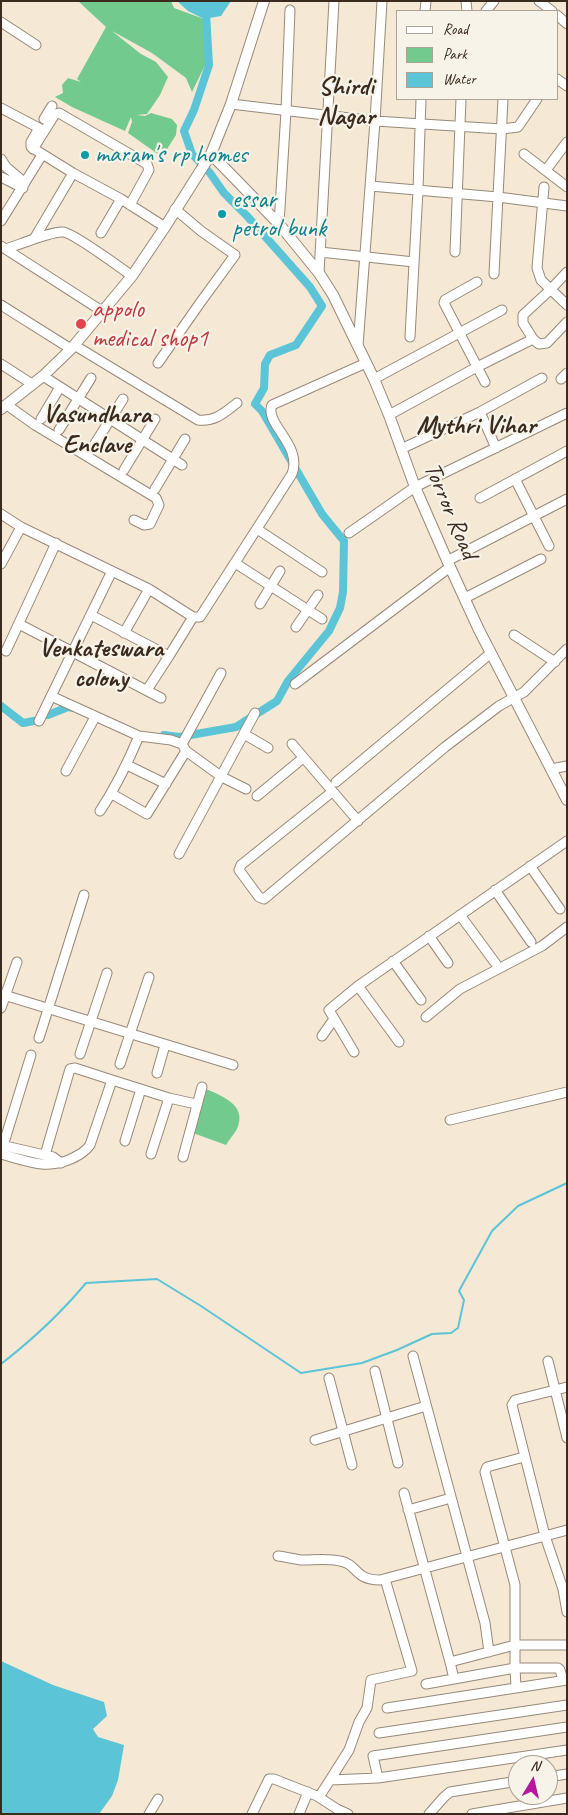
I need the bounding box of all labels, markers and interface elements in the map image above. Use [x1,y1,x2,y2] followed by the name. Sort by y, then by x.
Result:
[396,10,558,100] legend
[443,20,468,39] text: Road
[443,45,467,64] text: Park
[443,70,476,89] text: Water
[317,71,375,132] district label: Shirdi Nagar
[95,140,247,170] place label: maram's rp homes
[79,149,91,161] marker: maram's rp homes
[232,185,326,244] place label: essar petrol bunk
[216,208,228,220] marker: essar petrol bunk
[92,295,208,354] place label: appolo medical shop1
[74,317,88,331] marker: appolo medical shop1
[43,399,151,460] district label: Vasundhara Enclave
[416,410,536,442] district label: Mythri Vihar
[416,458,484,564] street label: Torror Road
[39,633,163,694] district label: Venkateswara colony
[508,1755,558,1805] north arrow
[530,1757,541,1775] text: N

